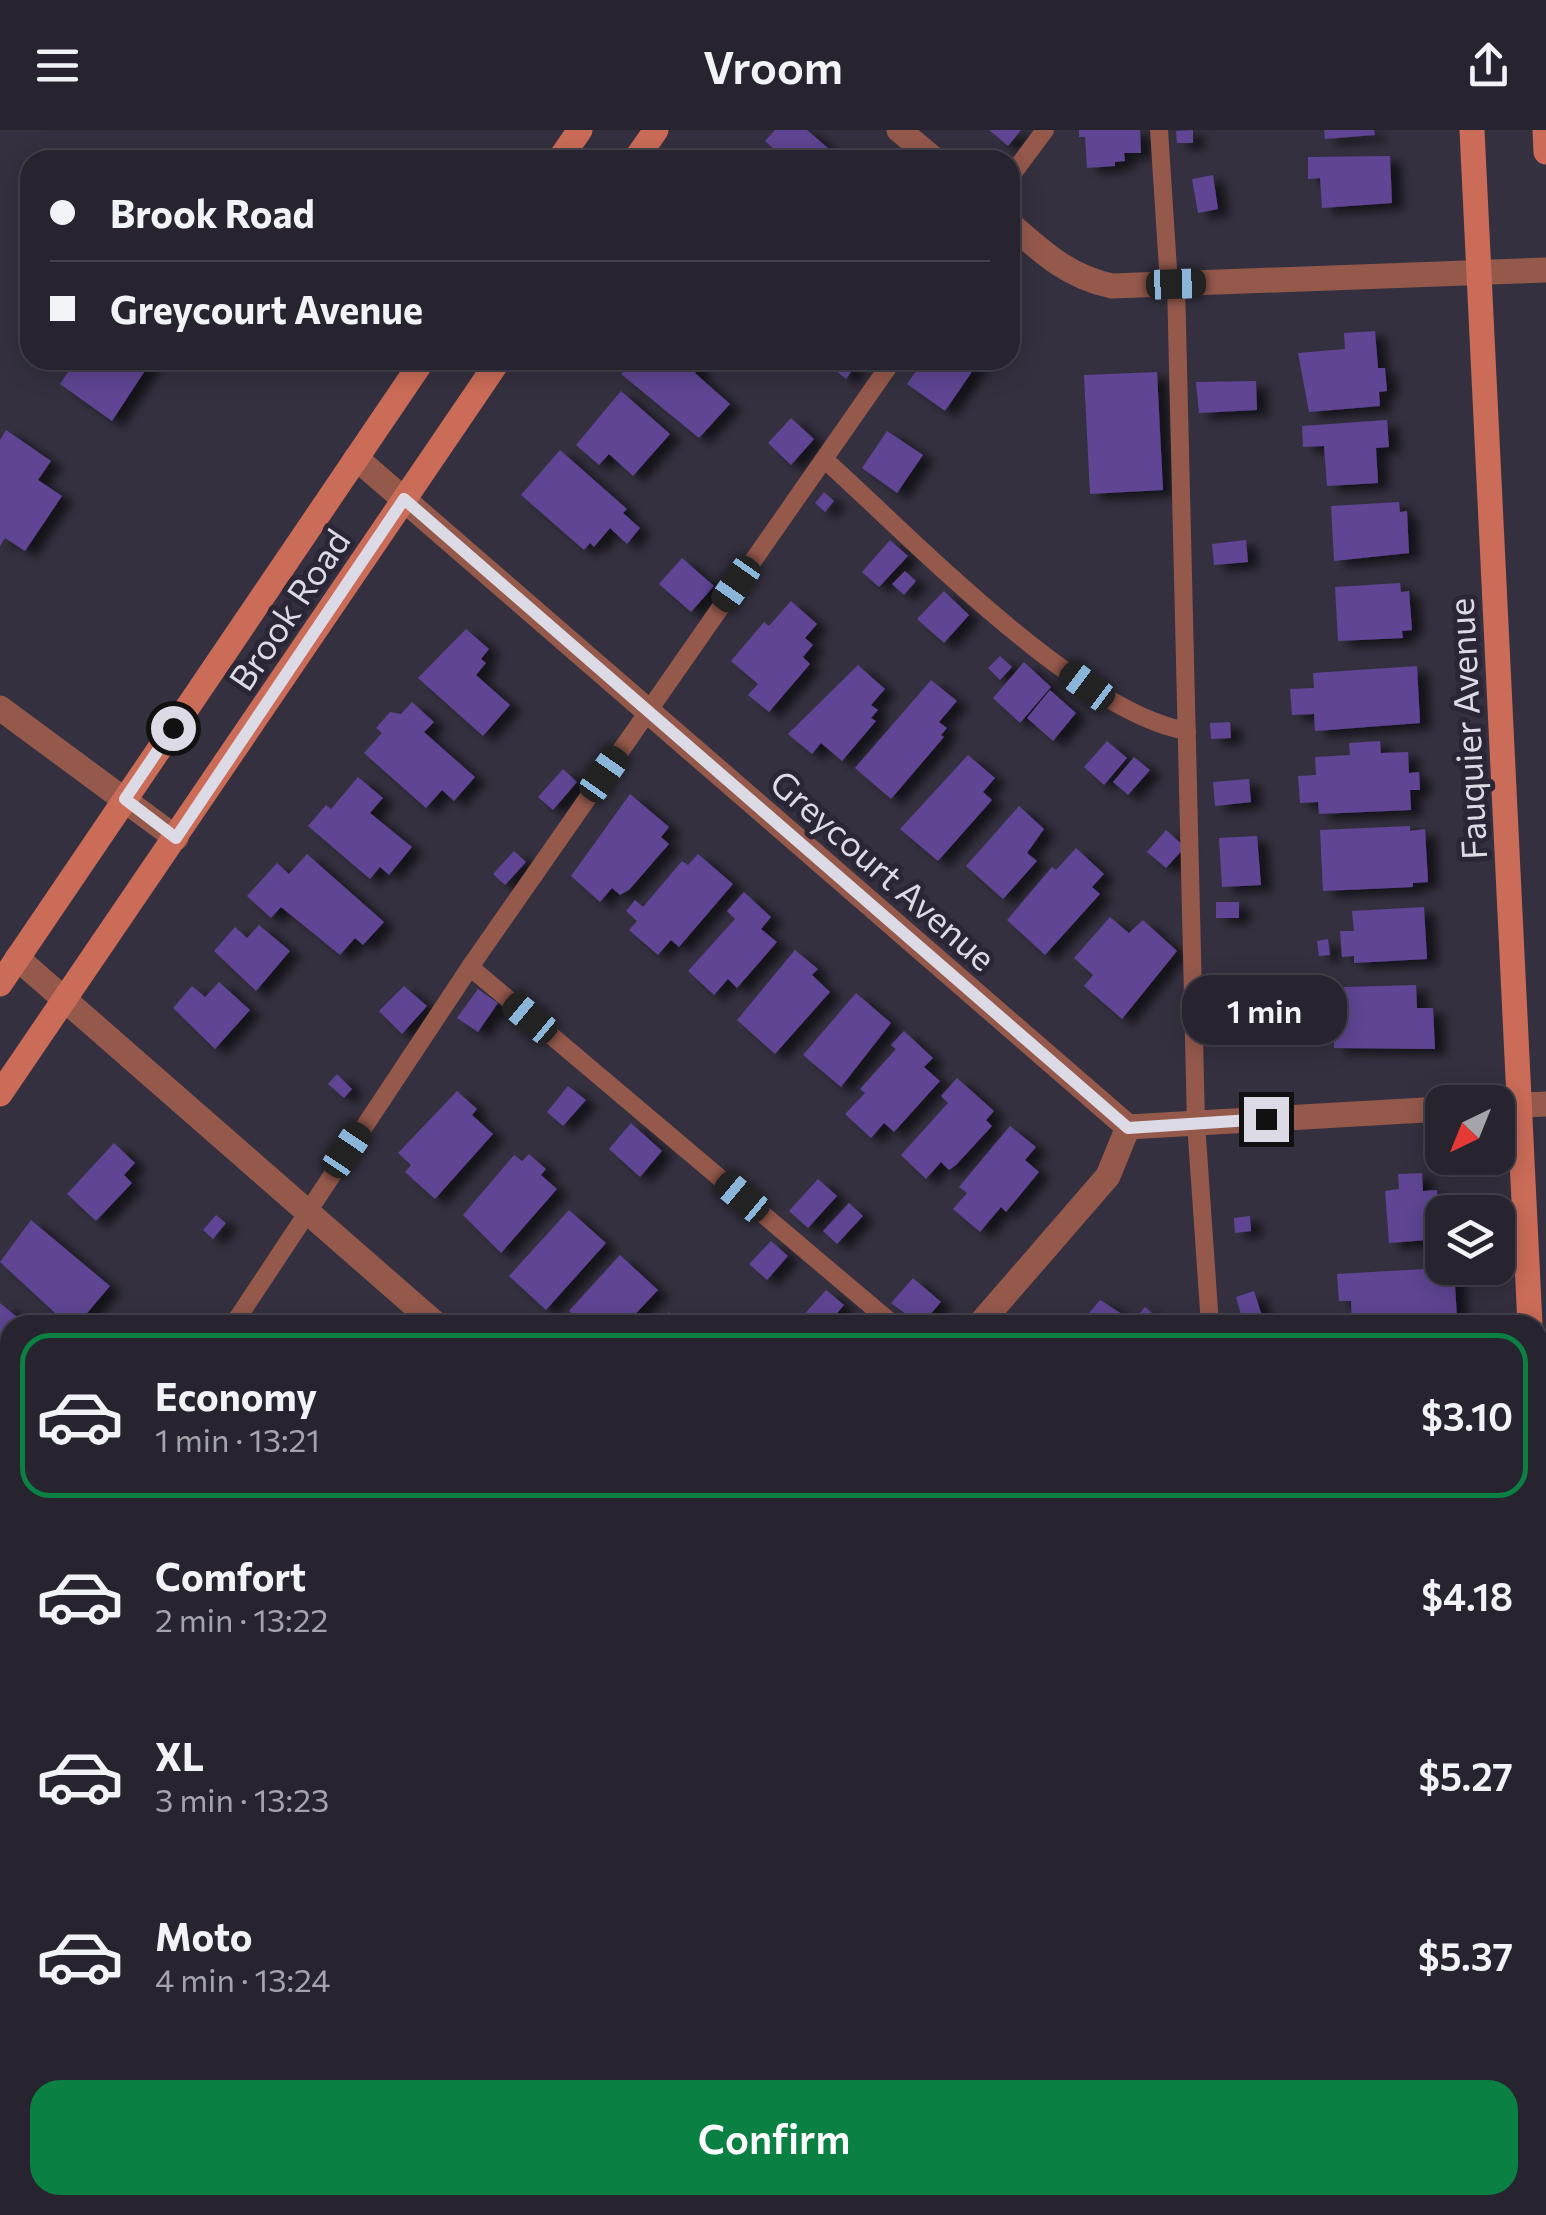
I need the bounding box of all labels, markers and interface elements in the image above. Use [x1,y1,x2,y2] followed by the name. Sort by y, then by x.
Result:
[30,38,85,93] icon: menu
[703,38,843,93] text: Vroom
[1461,38,1516,93] icon: share
[110,189,315,236] text: Brook Road
[1145,268,1207,300] car
[110,285,423,332] text: Greycourt Avenue
[218,520,358,698] street label: Brook Road
[707,551,765,617] car
[1438,597,1494,861] street label: Fauquier Avenue
[1054,656,1120,716] car
[151,706,196,751] route start
[575,741,633,807] car
[763,760,1005,978] street label: Greycourt Avenue
[1184,974,1348,1044] callout: 1 min
[497,987,563,1049] car
[1227,990,1302,1030] text: 1 min
[1425,1085,1515,1175] north arrow
[1425,1085,1515,1285] map controls
[1244,1097,1289,1142] route end
[318,1117,376,1183] car
[709,1166,775,1228] car
[1425,1195,1515,1285] button: layers
[35,1371,125,1461] icon: car
[155,1372,317,1419] text: Economy
[1421,1392,1513,1439] text: $3.10
[155,1419,320,1459] text: 1 min · 13:21
[35,1551,125,1641] icon: car
[155,1552,306,1599] text: Comfort
[1421,1572,1513,1619] text: $4.18
[155,1599,328,1639] text: 2 min · 13:22
[35,1731,125,1821] icon: car
[155,1732,204,1779] text: XL
[1418,1752,1513,1799] text: $5.27
[155,1779,329,1819] text: 3 min · 13:23
[35,1911,125,2001] icon: car
[155,1912,253,1959] text: Moto
[1418,1932,1513,1979] text: $5.37
[155,1959,331,1999] text: 4 min · 13:24
[30,2080,1518,2195] button: Confirm

